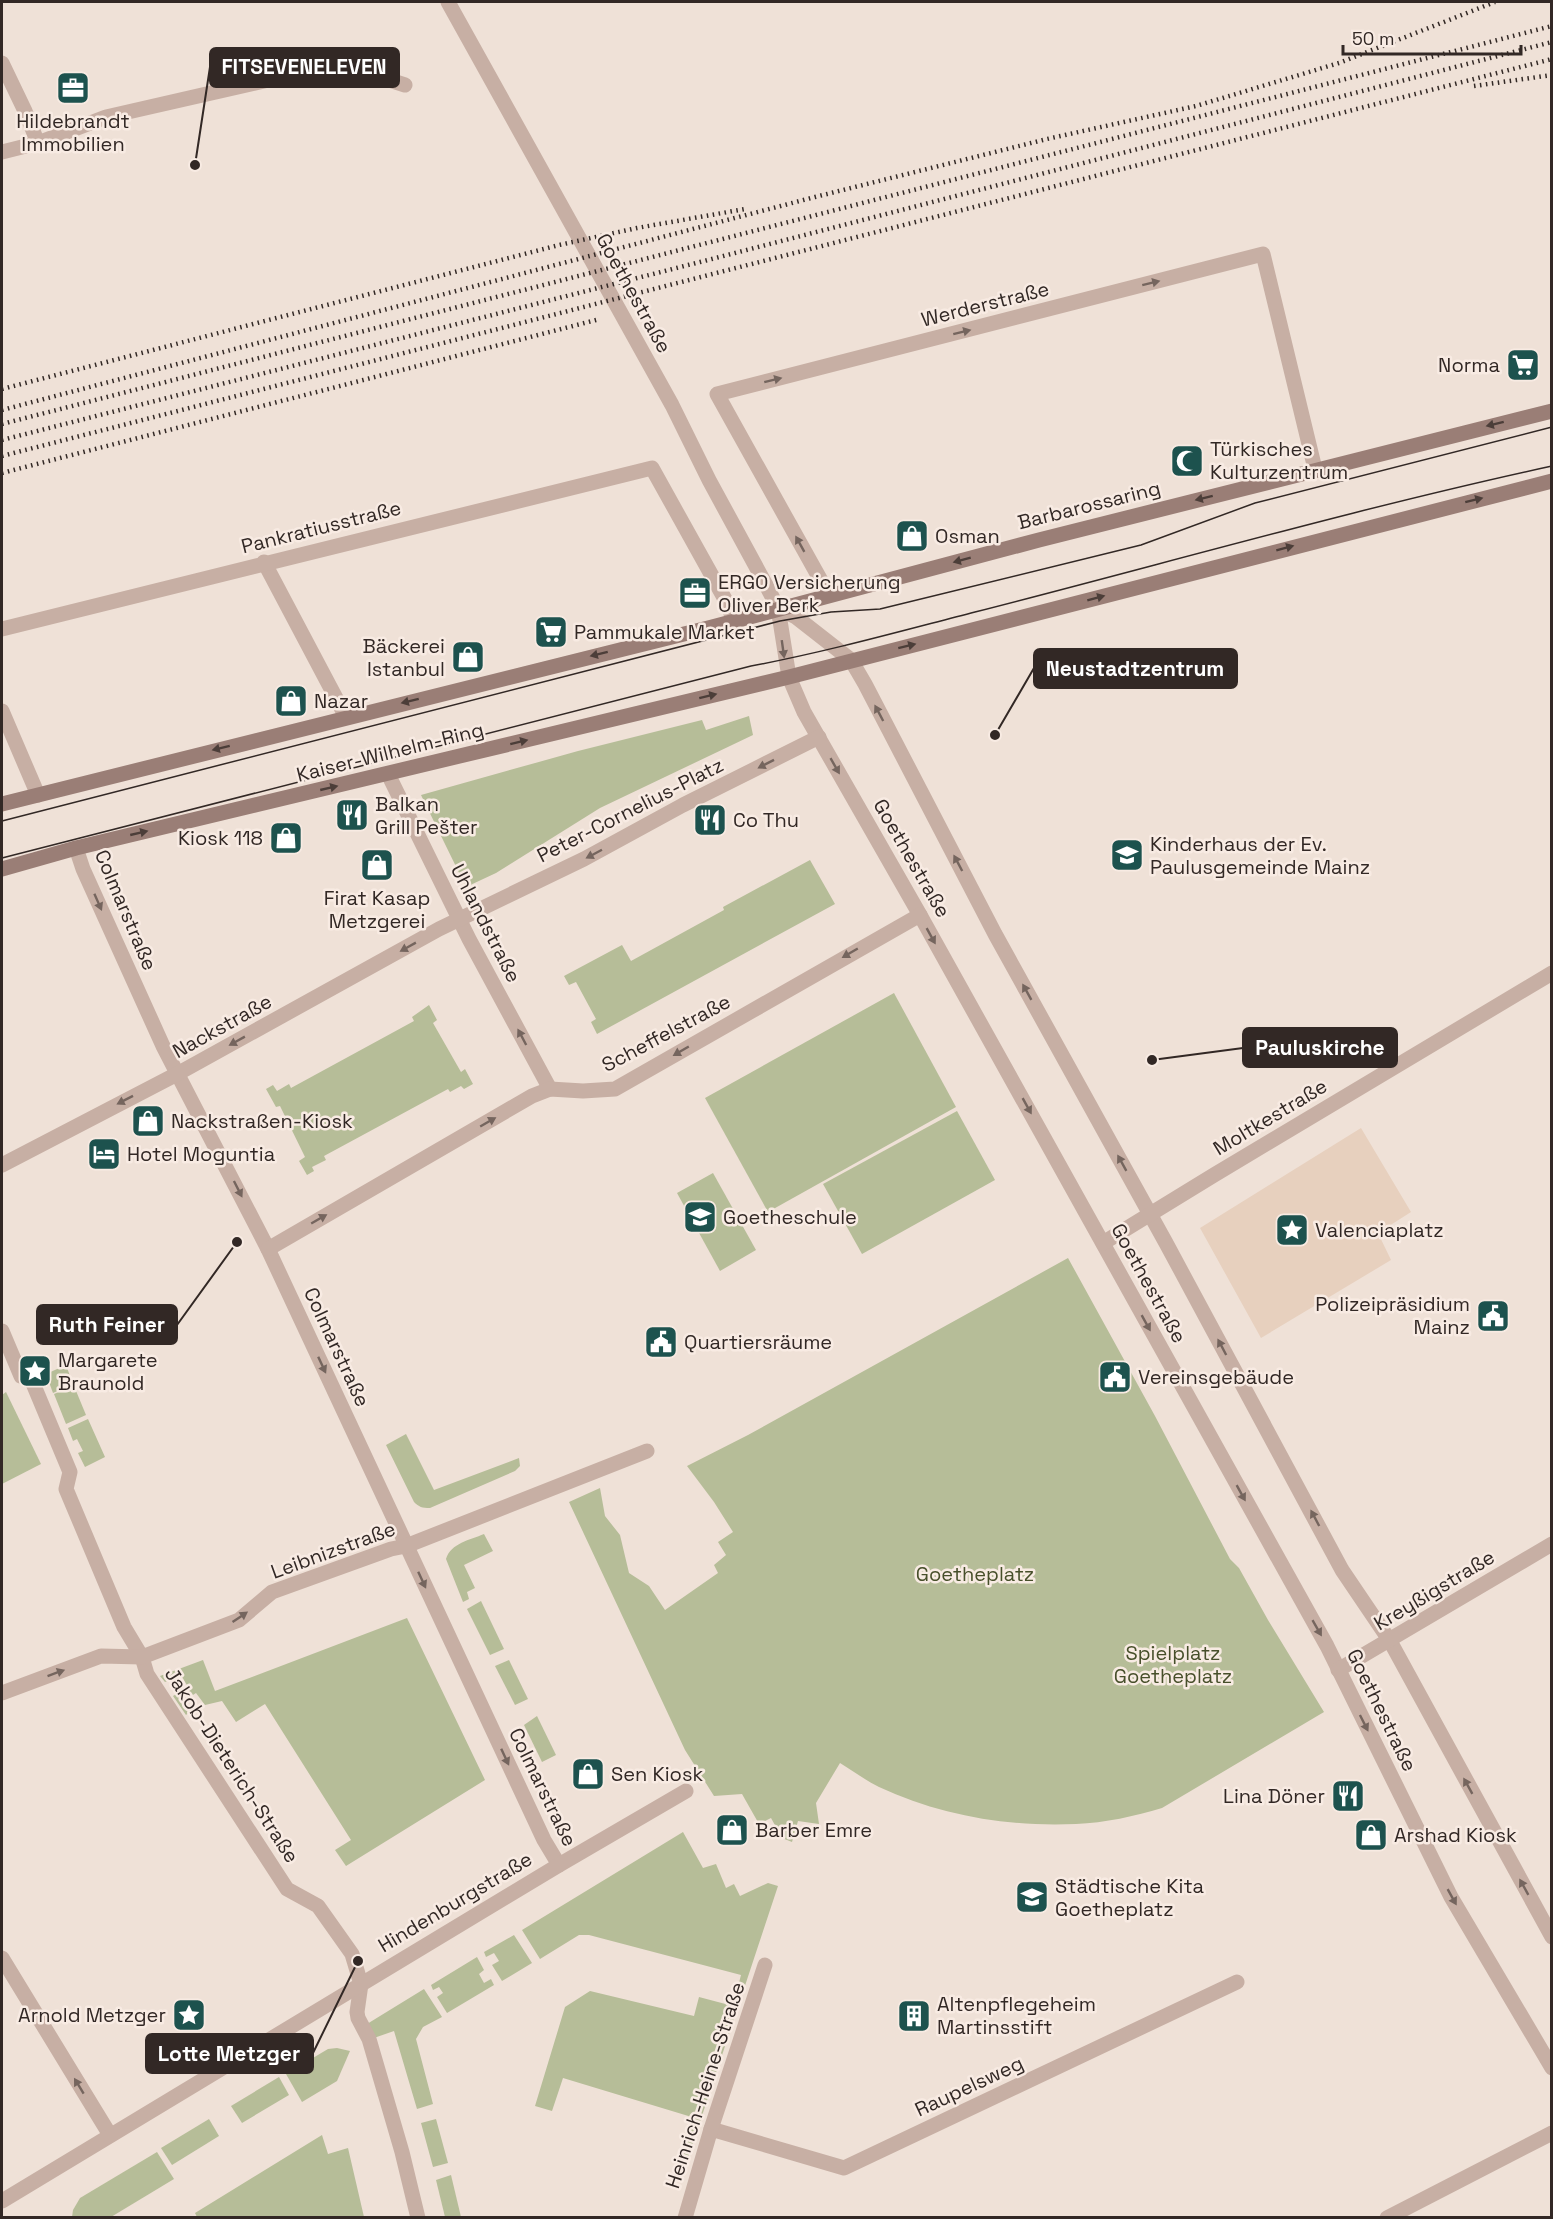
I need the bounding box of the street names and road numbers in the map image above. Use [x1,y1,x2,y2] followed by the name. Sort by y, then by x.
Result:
[590,229,678,357] street label: Goethestraße
[918,276,1052,332] street label: Werderstraße
[1015,475,1163,535] street label: Barbarossaring
[238,495,404,559] street label: Pankratiusstraße
[294,716,486,788] street label: Kaiser-Wilhelm-Ring
[532,752,728,868] street label: Peter-Cornelius-Platz
[868,794,956,922] street label: Goethestraße
[89,846,163,974] street label: Colmarstraße
[445,859,527,987] street label: Uhlandstraße
[168,988,276,1064] street label: Nackstraße
[597,988,735,1078] street label: Scheffelstraße
[1208,1073,1332,1161] street label: Moltkestraße
[1105,1219,1193,1347] street label: Goethestraße
[298,1283,376,1411] street label: Colmarstraße
[267,1515,399,1585] street label: Leibnizstraße
[1369,1544,1499,1636] street label: Kreyßigstraße
[1341,1645,1423,1775] street label: Goethestraße
[159,1662,305,1868] street label: Jakob-Dieterich-Straße
[503,1723,583,1851] street label: Colmarstraße
[373,1846,537,1958] street label: Hindenburgstraße
[659,1978,751,2192] street label: Heinrich-Heine-Straße
[911,2050,1027,2122] street label: Raupelsweg

